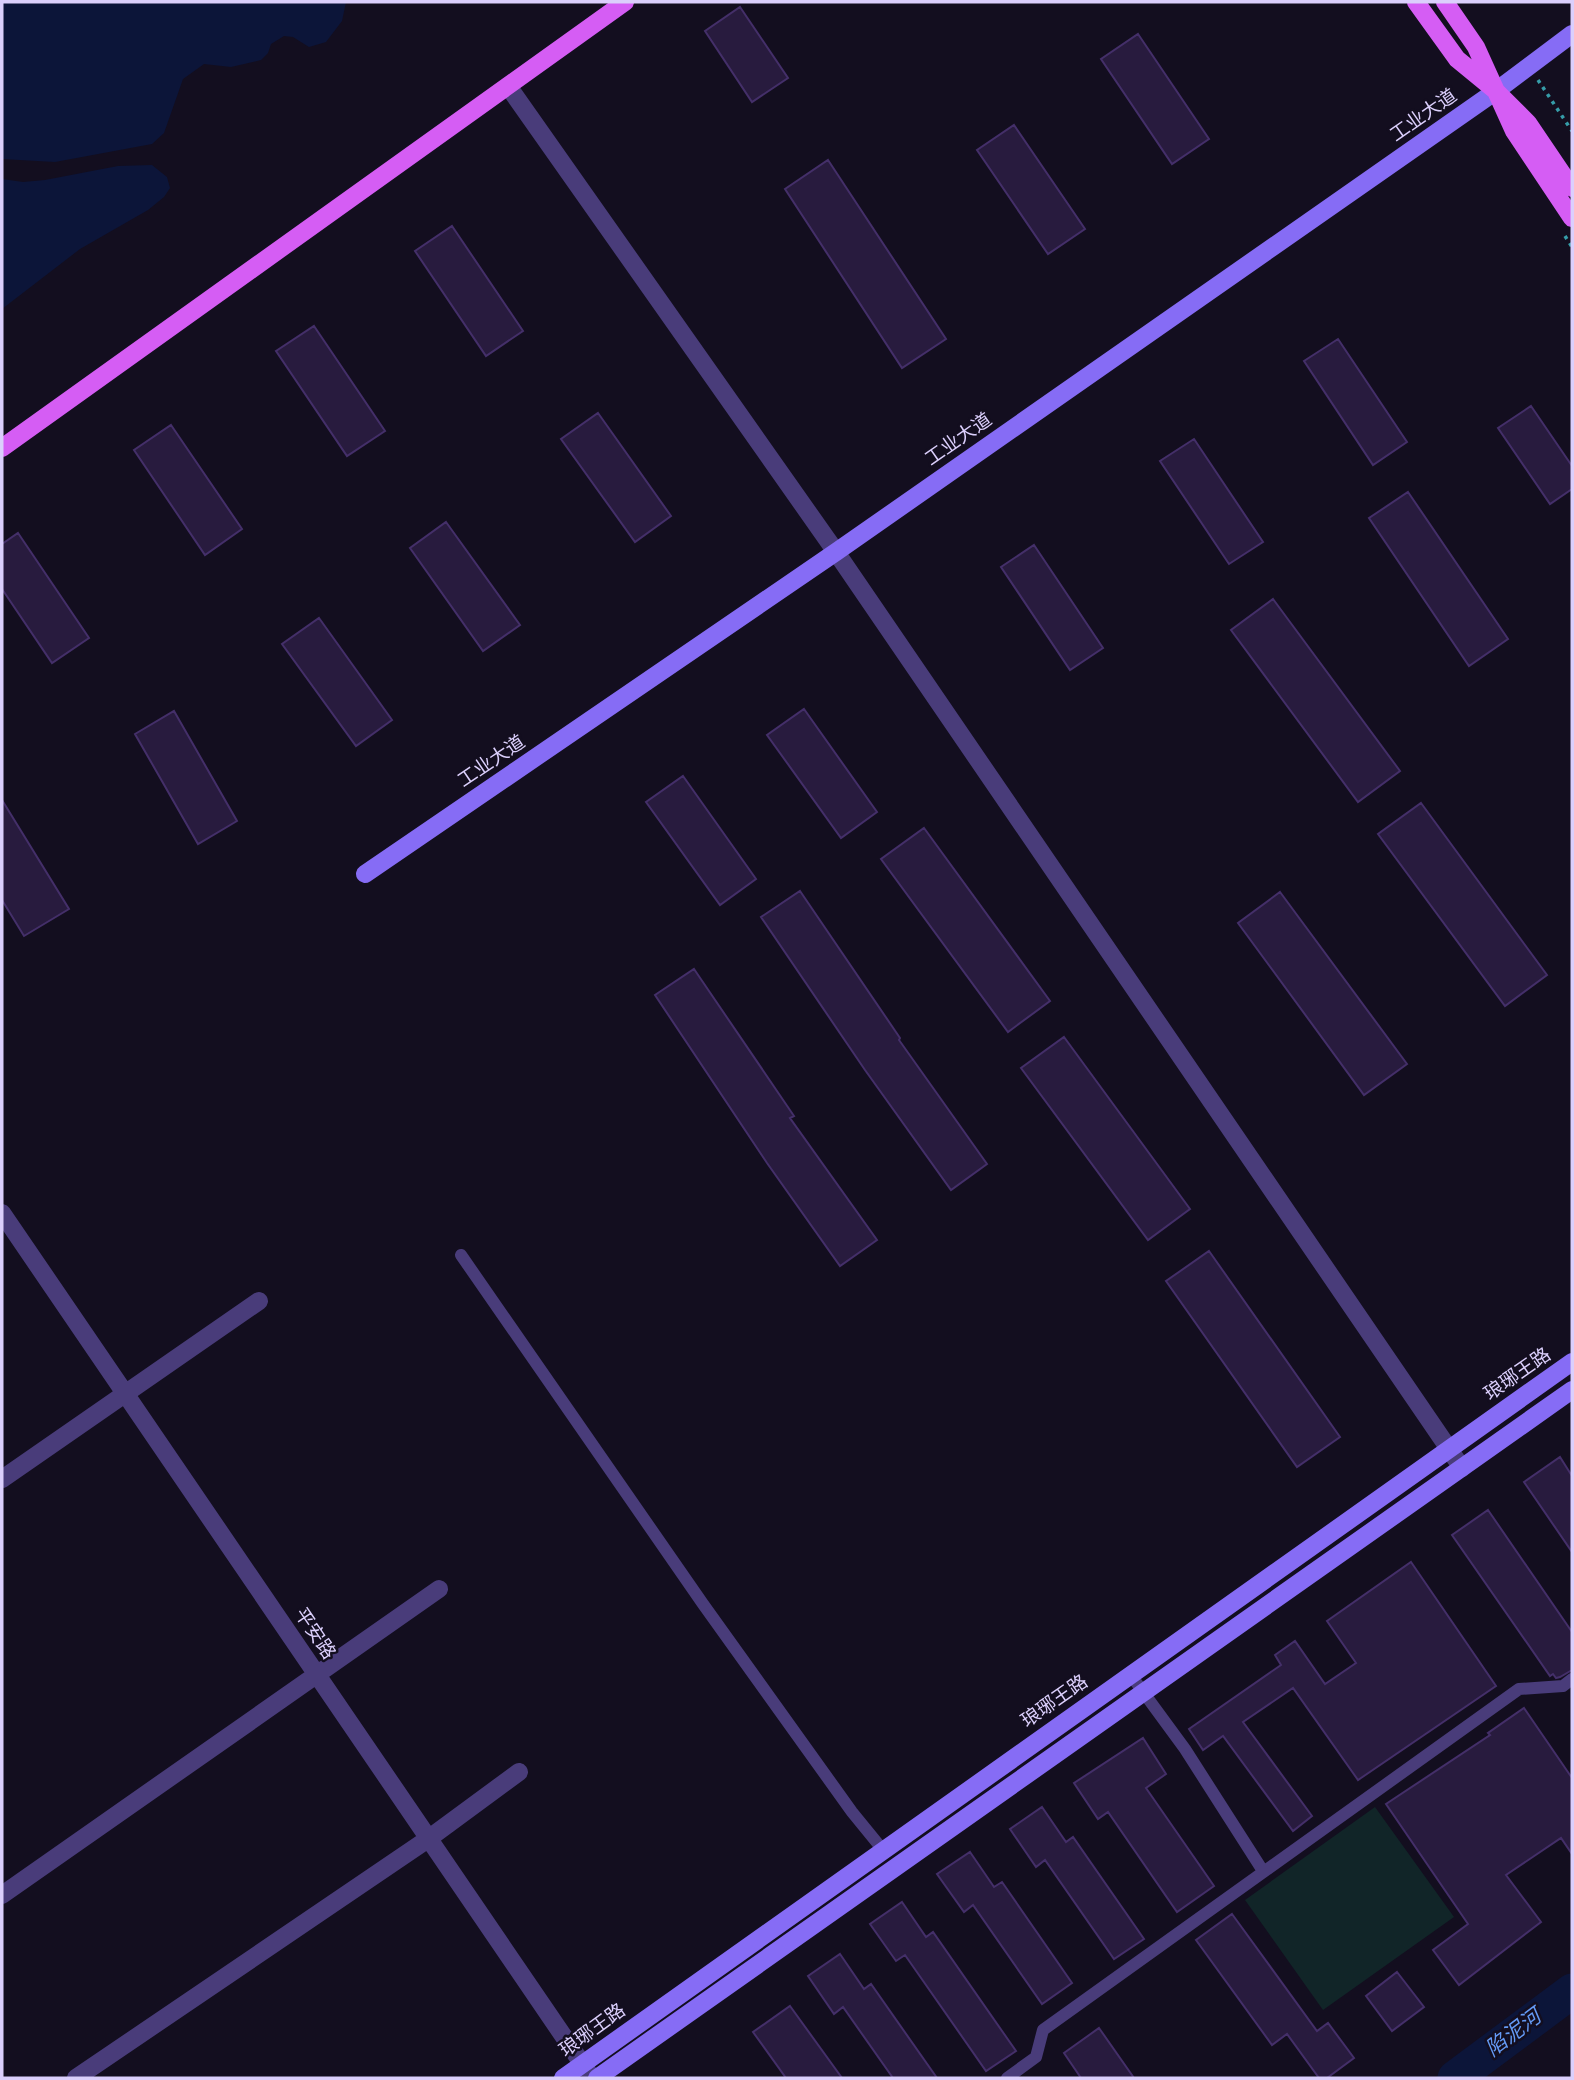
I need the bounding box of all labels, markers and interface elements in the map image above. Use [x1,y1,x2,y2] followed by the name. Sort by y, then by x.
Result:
[1386,84,1462,148] street label: 工业大道
[921,408,997,472] street label: 工业大道
[454,731,530,793] street label: 工业大道
[1480,1343,1556,1407] street label: 琅琊王路
[288,1604,340,1664] street label: 平安路
[1017,1670,1093,1734] street label: 琅琊王路
[555,1999,631,2063] street label: 琅琊王路
[1481,2002,1550,2064] water label: 陷泥河

